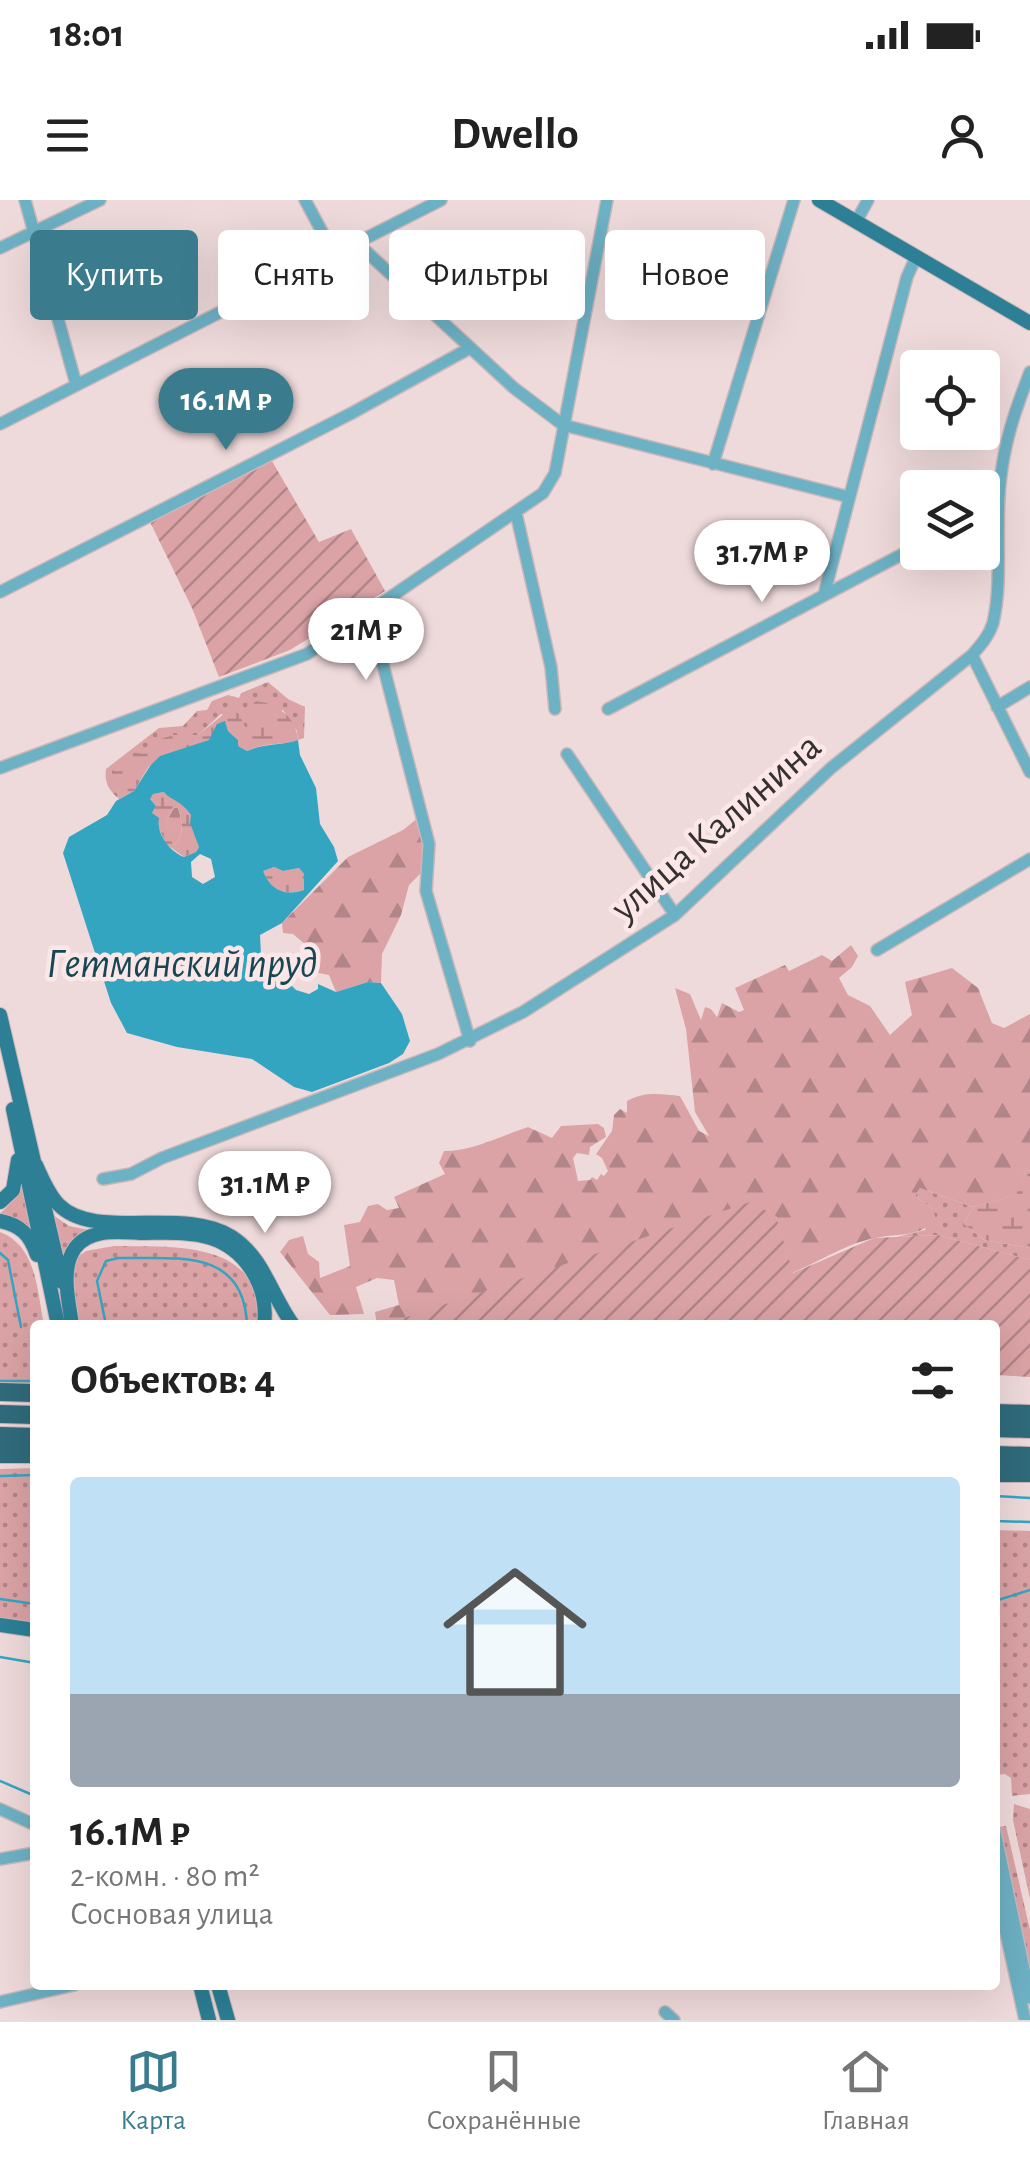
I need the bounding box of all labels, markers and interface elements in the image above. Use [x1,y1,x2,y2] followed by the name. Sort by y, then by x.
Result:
[50,16,125,54] text: 18:01
[40,108,95,163] icon: menu
[935,108,990,163] icon: person
[451,112,579,157] text: Dwello
[30,230,198,320] chip: Купить
[218,230,369,320] chip: Снять
[389,230,585,320] chip: Фильтры
[605,230,765,320] chip: Новое
[900,350,1000,570] map controls
[900,350,1000,450] button: locate
[134,368,318,453] pin: 16.1M ₽
[180,384,272,416] text: 16.1M ₽
[900,470,1000,570] button: layers
[670,520,854,605] pin: 31.7M ₽
[716,536,808,568] text: 31.7M ₽
[296,598,436,683] pin: 21M ₽
[330,614,402,646] text: 21M ₽
[603,726,829,930] street label: улица Калинина
[46,943,318,986] water label: Гетманский пруд
[173,1151,357,1236] pin: 31.1M ₽
[220,1167,310,1199] text: 31.1M ₽
[905,1353,960,1408] icon: filters
[70,1359,275,1401] text: Объектов: 4
[425,1542,605,1722] icon: home
[70,1811,190,1853] text: 16.1M ₽
[70,1860,260,1892] text: 2-комн. · 80 m²
[70,1898,273,1930] text: Сосновая улица
[120,2044,186,2138] tab: Карта
[426,2044,581,2138] tab: Сохранённые
[822,2044,910,2138] tab: Главная

